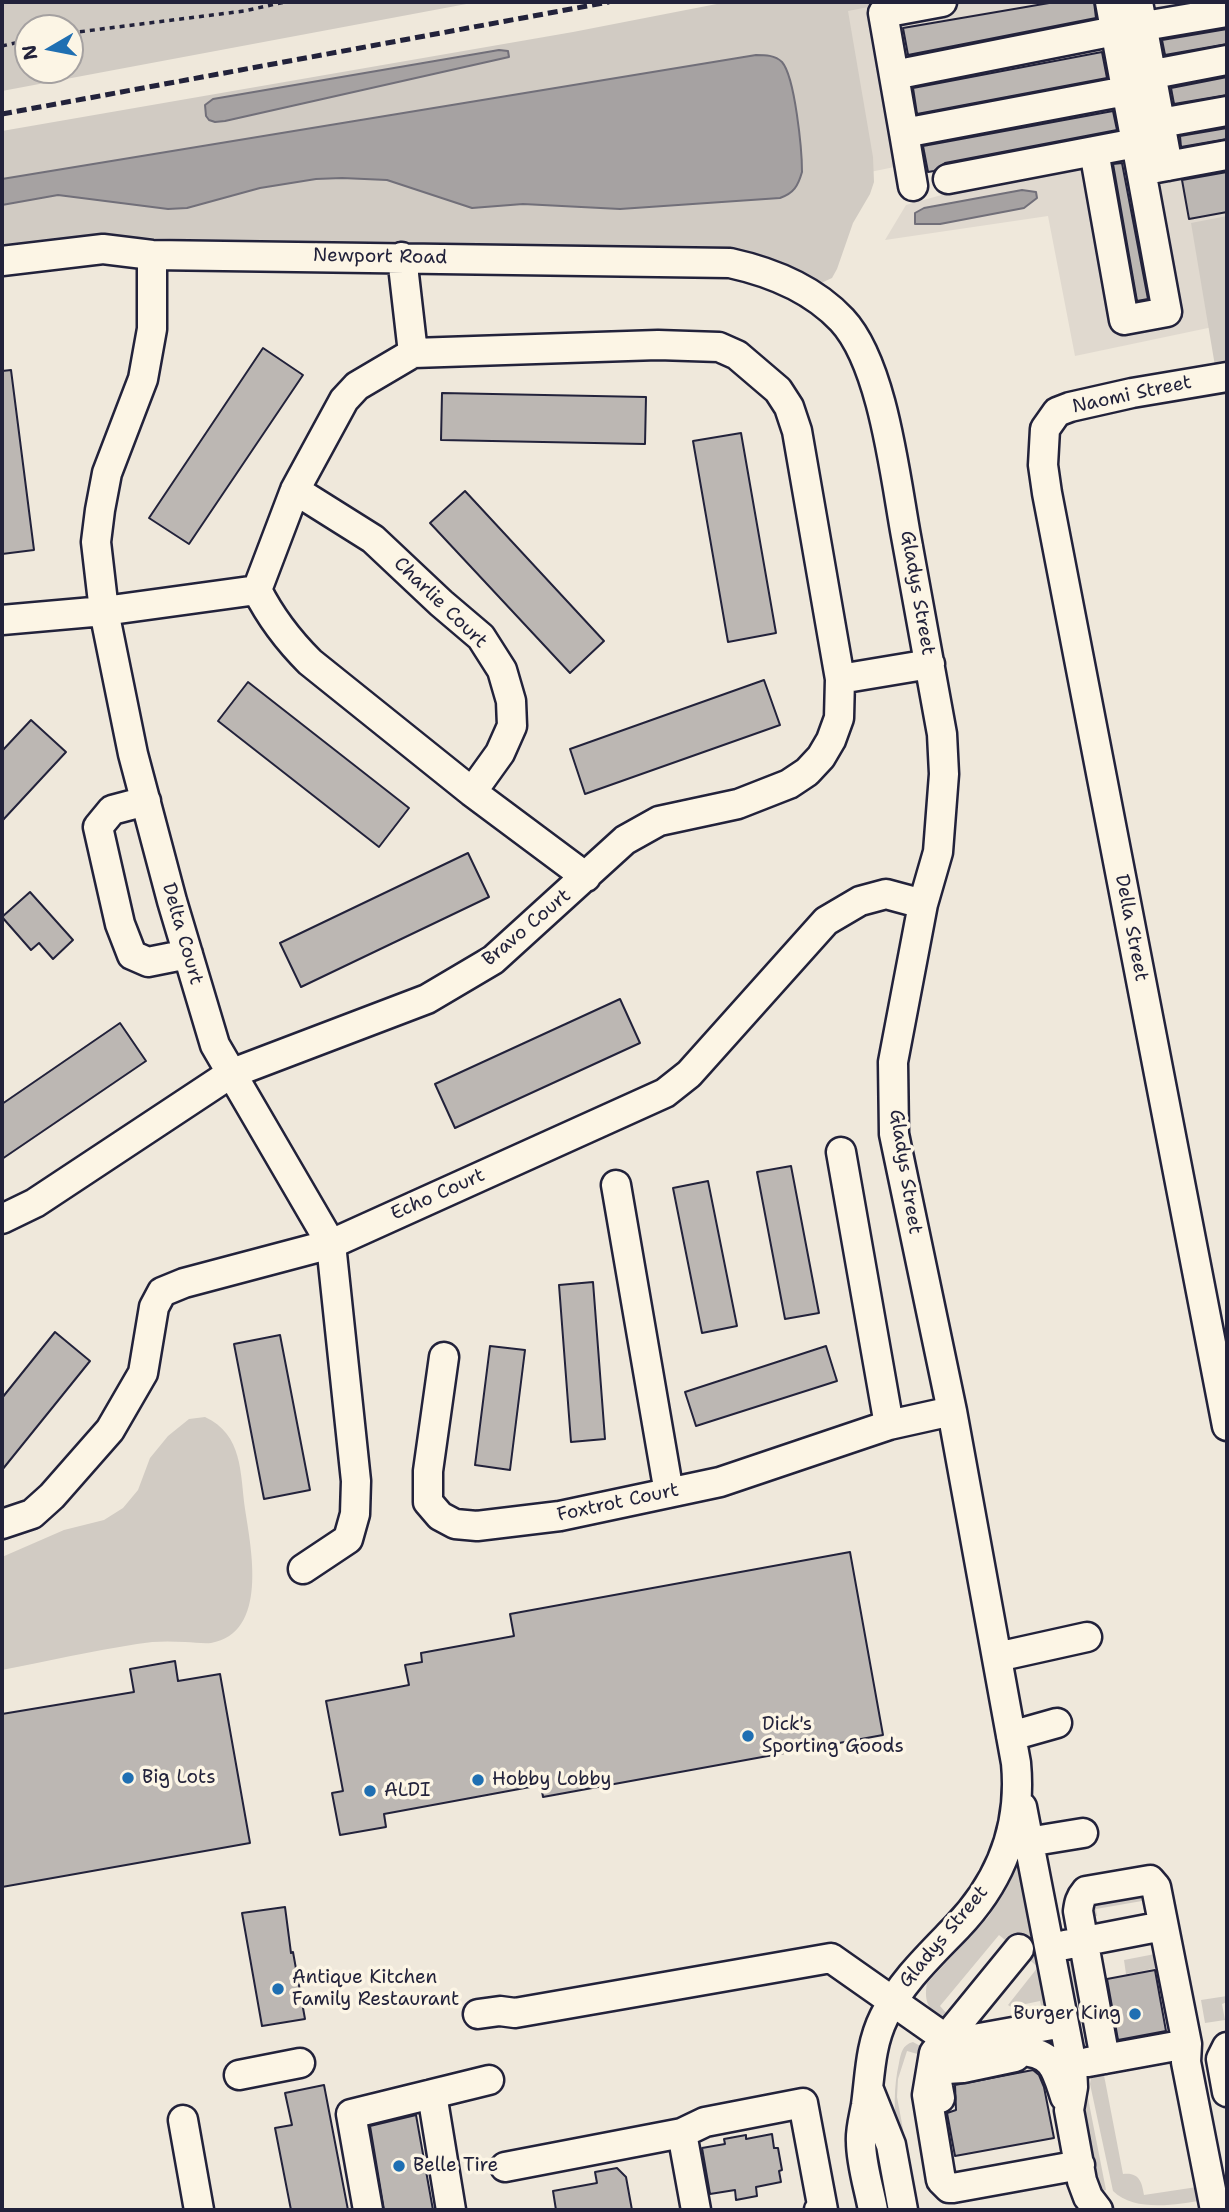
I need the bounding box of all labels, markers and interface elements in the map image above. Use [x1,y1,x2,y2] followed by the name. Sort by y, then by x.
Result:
[14,14,84,84] north arrow
[16,43,43,62] text: N
[313,244,447,270] street label: Newport Road
[1070,371,1194,419] street label: Naomi Street
[895,529,939,657] street label: Gladys Street
[388,553,492,653] street label: Charlie Court
[1109,873,1153,983] street label: Della Street
[157,881,207,987] street label: Delta Court
[478,885,576,971] street label: Bravo Court
[884,1108,926,1236] street label: Gladys Street
[387,1164,489,1226] street label: Echo Court
[555,1479,681,1527] street label: Foxtrot Court
[762,1714,904,1758] place label: Dick's Sporting Goods
[740,1728,756,1744] marker: Dick's Sporting Goods
[142,1767,216,1789] place label: Big Lots
[492,1769,612,1791] place label: Hobby Lobby
[120,1770,136,1786] marker: Big Lots
[470,1772,486,1788] marker: Hobby Lobby
[384,1780,431,1802] place label: ALDI
[362,1783,378,1799] marker: ALDI
[895,1881,993,1993] street label: Gladys Street
[292,1967,459,2011] place label: Antique Kitchen Family Restaurant
[270,1981,286,1997] marker: Antique Kitchen Family Restaurant
[1013,2003,1121,2025] place label: Burger King
[1127,2006,1143,2022] marker: Burger King
[413,2155,498,2177] place label: Belle Tire
[391,2158,407,2174] marker: Belle Tire

